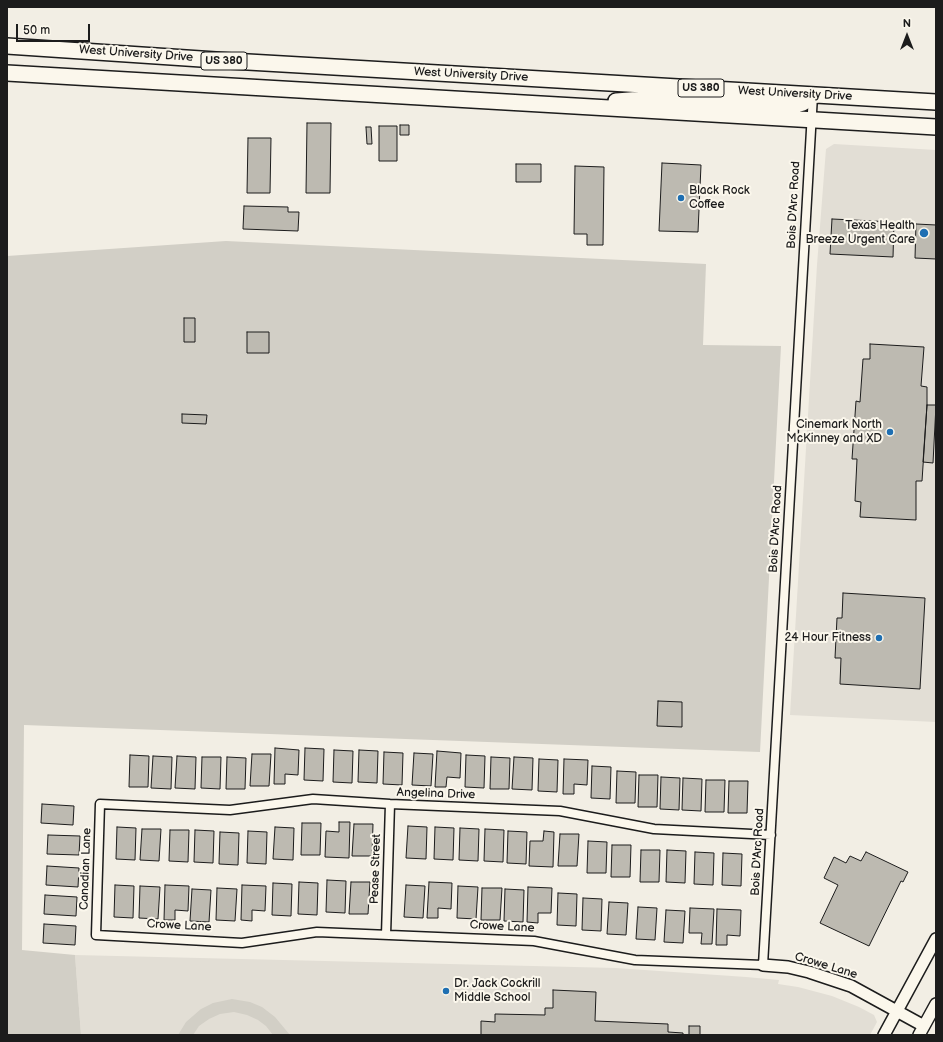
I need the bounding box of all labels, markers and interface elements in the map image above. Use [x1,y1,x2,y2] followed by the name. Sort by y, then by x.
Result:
[18,16,92,42] scale bar
[887,16,927,56] north arrow
[903,17,911,30] text: N
[23,23,50,38] text: 50 m
[78,43,194,65] street label: West University Drive
[201,52,247,70] road number: US 380
[413,65,529,85] street label: West University Drive
[678,79,724,97] road number: US 380
[737,84,853,104] street label: West University Drive
[785,161,803,249] street label: Bois D'Arc Road
[689,184,750,212] place label: Black Rock Coffee
[676,193,686,203] marker: Black Rock Coffee
[805,219,915,247] place label: Texas Health Breeze Urgent Care
[918,227,930,239] marker: Texas Health Breeze Urgent Care
[786,418,882,446] place label: Cinemark North McKinney and XD
[885,427,895,437] marker: Cinemark North McKinney and XD
[767,485,785,573] street label: Bois D'Arc Road
[784,631,871,645] place label: 24 Hour Fitness
[874,633,884,643] marker: 24 Hour Fitness
[396,785,476,803] street label: Angelina Drive
[749,808,767,896] street label: Bois D'Arc Road
[77,827,95,911] street label: Canadian Lane
[368,834,384,904] street label: Pease Street
[146,917,212,935] street label: Crowe Lane
[469,918,535,936] street label: Crowe Lane
[793,950,859,982] street label: Crowe Lane
[454,977,540,1005] place label: Dr. Jack Cockrill Middle School
[441,986,451,996] marker: Dr. Jack Cockrill Middle School

